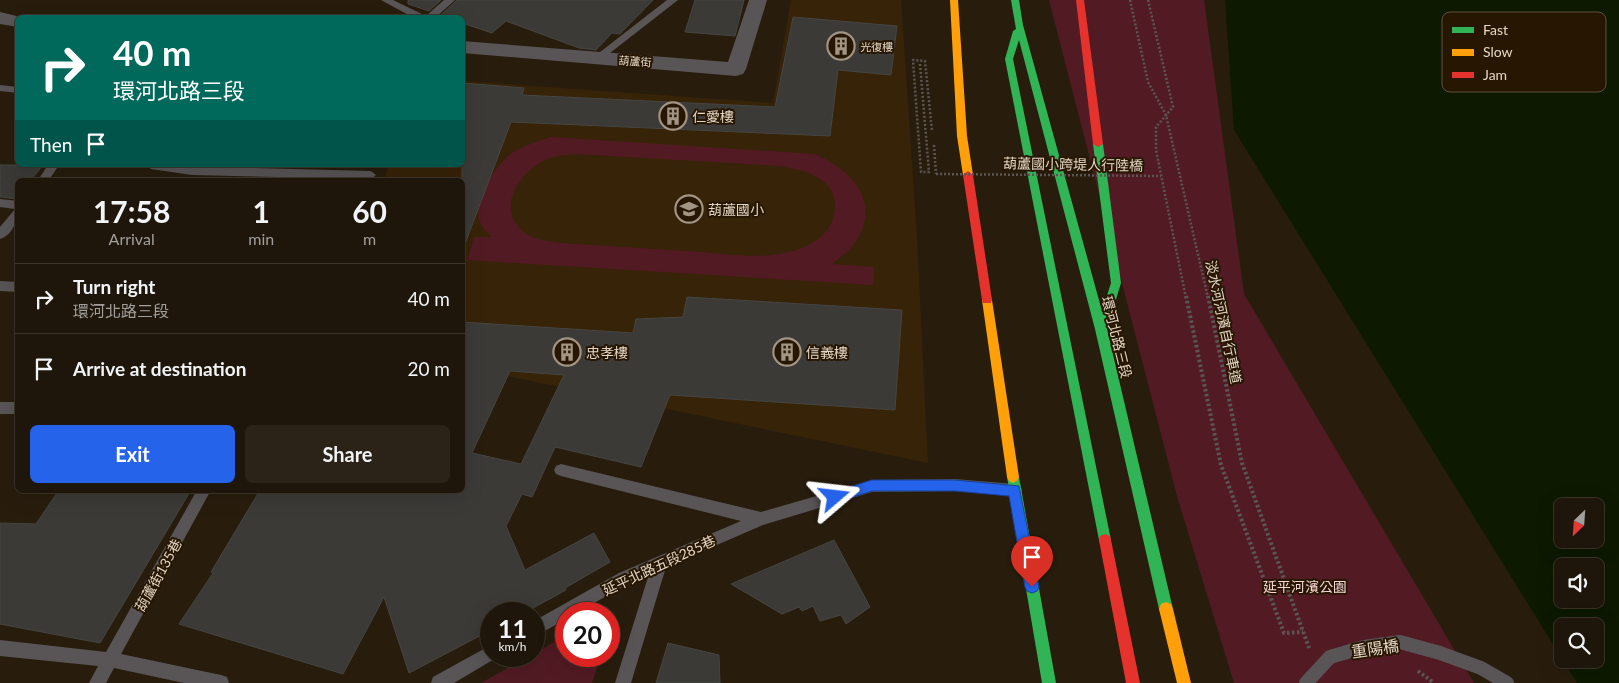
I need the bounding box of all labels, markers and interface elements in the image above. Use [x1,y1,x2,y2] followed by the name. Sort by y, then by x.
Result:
[1442,12,1606,92] legend
[1483,21,1508,38] text: Fast
[113,31,191,73] text: 40 m
[826,31,856,61] building icon: 光復樓
[30,35,95,100] icon: right
[860,40,893,53] place label: 光復樓
[1483,43,1513,60] text: Slow
[618,53,652,69] street label: 葫蘆街
[1483,66,1507,83] text: Jam
[113,77,245,104] text: 環河北路三段
[658,101,688,131] building icon: 仁愛樓
[692,108,734,125] place label: 仁愛樓
[82,130,110,158] icon: arrive
[30,133,72,156] text: Then
[1003,154,1143,174] street label: 葫蘆國小跨堤人行陸橋
[93,193,170,229] text: 17:58
[253,193,270,229] text: 1
[352,193,387,229] text: 60
[674,194,704,224] school or university icon: 葫蘆國小
[708,201,764,218] place label: 葫蘆國小
[109,229,155,248] text: Arrival
[248,229,274,248] text: min
[363,229,376,248] text: m
[1203,259,1245,385] street label: 淡水河河濱自行車道
[73,275,155,298] text: Turn right
[30,285,58,313] icon: right
[407,287,450,310] text: 40 m
[1099,294,1135,380] street label: 環河北路三段
[73,301,169,320] text: 環河北路三段
[552,337,582,367] building icon: 忠孝樓
[772,337,802,367] building icon: 信義樓
[586,344,628,361] place label: 忠孝樓
[806,344,848,361] place label: 信義樓
[30,355,58,383] icon: arrive
[73,357,246,380] text: Arrive at destination
[407,357,450,380] text: 20 m
[30,425,235,483] button: Exit
[245,425,450,483] button: Share
[808,470,860,522] position arrow
[1554,498,1604,548] north arrow
[1554,498,1604,668] map controls
[600,531,718,599] street label: 延平北路五段285巷
[131,536,185,614] street label: 葫蘆街135巷
[1011,536,1053,587] pin
[1018,543,1046,571] icon: arrive
[1554,558,1604,608] button: sound
[1263,578,1347,595] park label: 延平河濱公園
[555,602,620,667] speed limit sign: 20
[498,613,527,643] text: 11
[1554,618,1604,668] button: search
[1350,635,1400,661] street label: 重陽橋
[498,639,527,654] text: km/h

